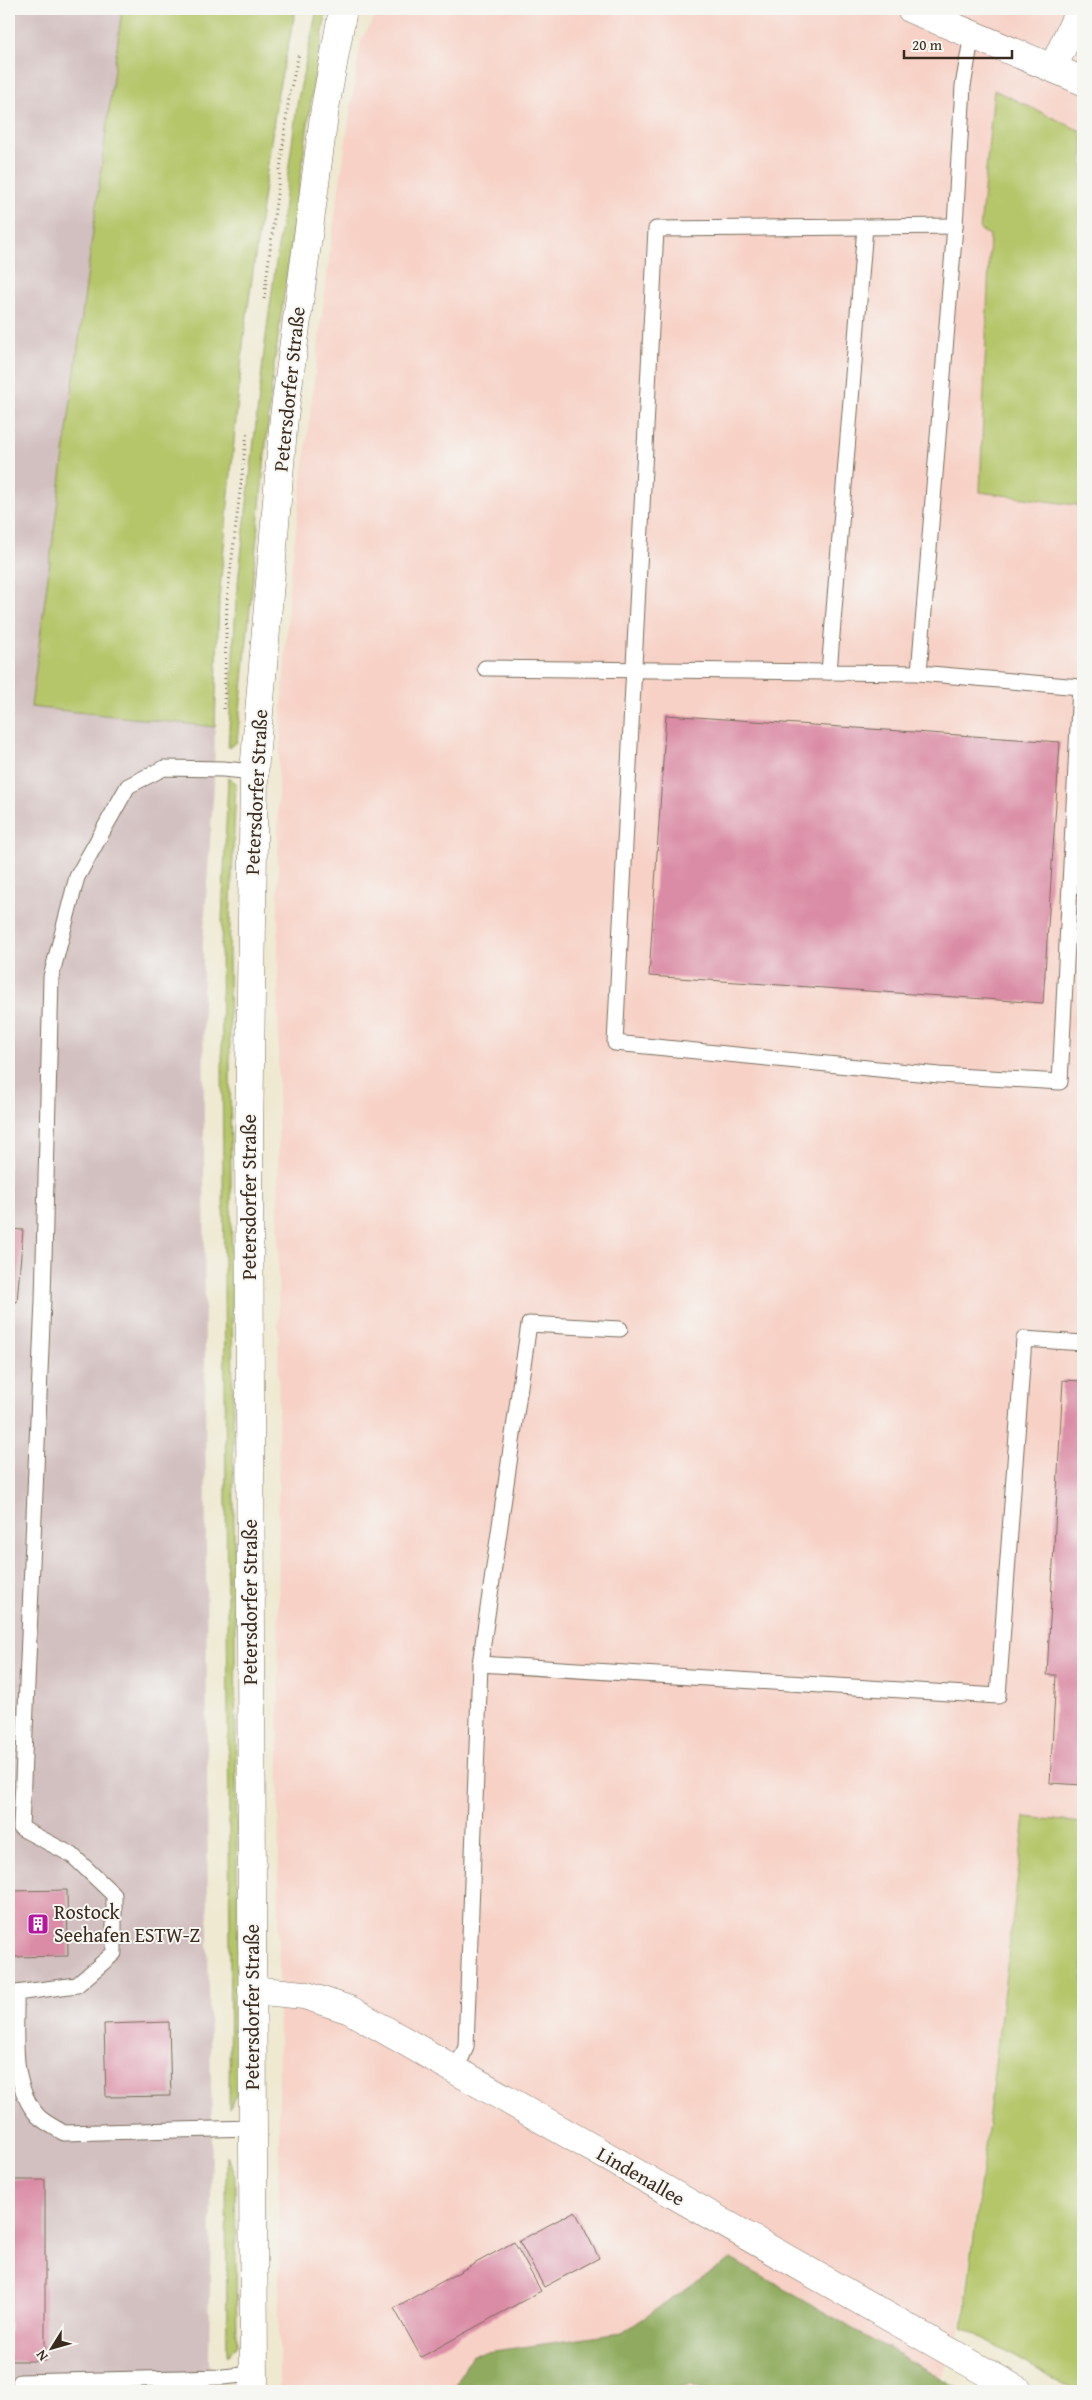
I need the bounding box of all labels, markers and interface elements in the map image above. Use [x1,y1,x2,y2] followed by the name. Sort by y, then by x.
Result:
[904,28,1012,60] scale bar
[912,34,943,55] text: 20 m
[265,305,312,473] street label: Petersdorfer Straße
[237,708,274,876] street label: Petersdorfer Straße
[234,1114,263,1280] street label: Petersdorfer Straße
[235,1519,264,1685] street label: Petersdorfer Straße
[54,1897,200,1949] place label: Rostock Seehafen ESTW-Z
[26,1912,50,1936] building icon: Rostock Seehafen ESTW-Z
[237,1924,266,2090] street label: Petersdorfer Straße
[592,2139,691,2212] street label: Lindenallee
[28,2322,78,2372] north arrow
[30,2346,52,2366] text: N

